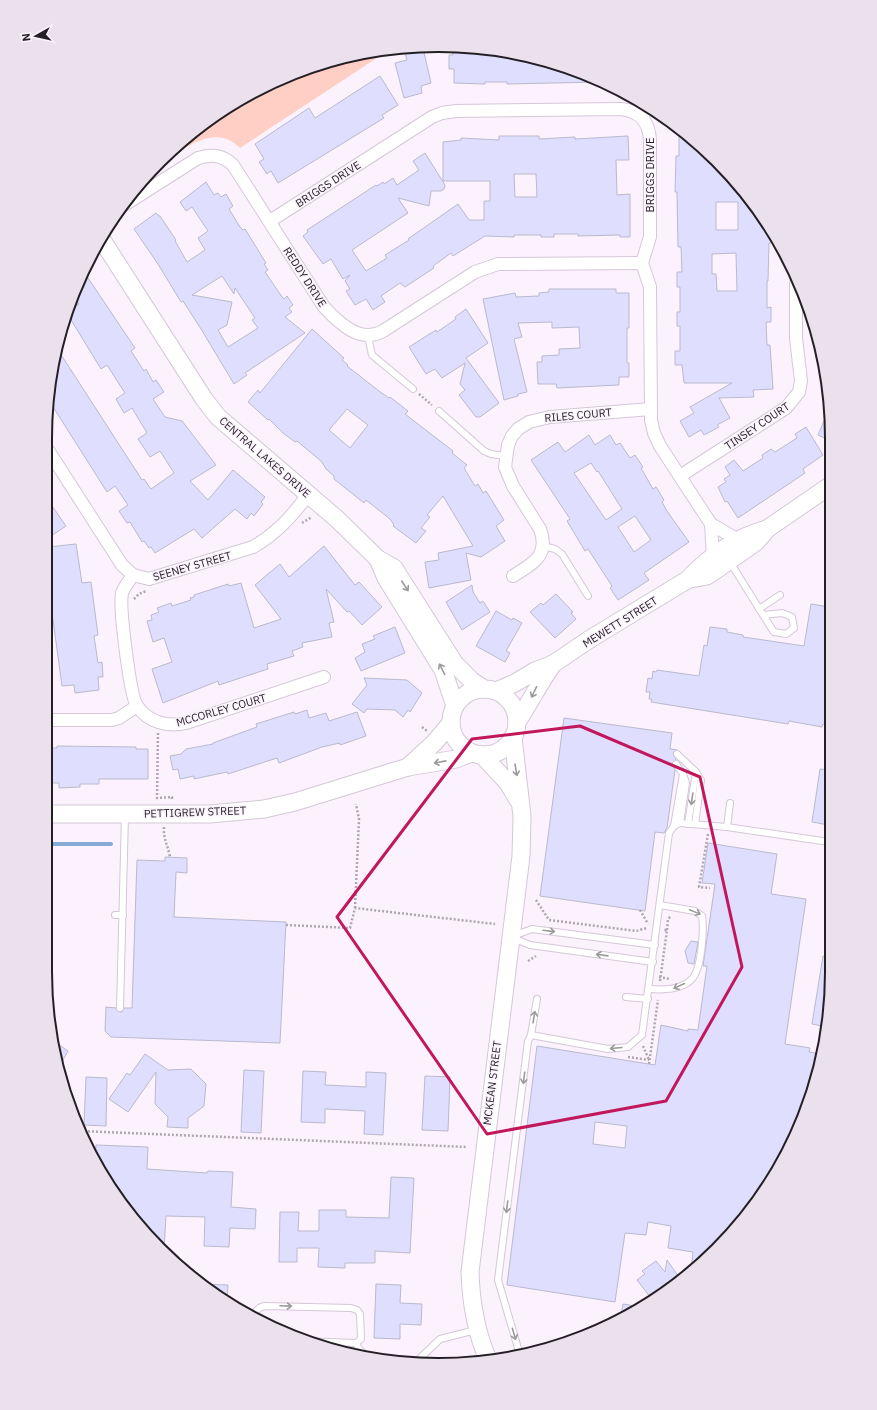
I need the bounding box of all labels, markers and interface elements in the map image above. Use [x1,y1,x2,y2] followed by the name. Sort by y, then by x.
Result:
[16,16,56,56] north arrow
[19,32,34,42] text: N
[643,138,657,212] street label: BRIGGS DRIVE
[293,158,363,210] street label: BRIGGS DRIVE
[280,244,330,310] street label: REDDY DRIVE
[722,399,793,453] street label: TINSEY COURT
[544,405,613,425] street label: RILES COURT
[216,413,314,501] street label: CENTRAL LAKES DRIVE
[151,548,234,584] street label: SEENEY STREET
[401,580,409,591] one-way arrow
[580,593,661,651] street label: MEWETT STREET
[438,663,445,675] one-way arrow
[530,686,537,698] one-way arrow
[174,690,268,730] street label: MCCORLEY COURT
[434,758,447,766] one-way arrow
[513,763,521,776] one-way arrow
[688,792,696,805] one-way arrow
[144,803,247,821] street label: PETTIGREW STREET
[688,909,700,917] one-way arrow
[542,928,555,935] one-way arrow
[596,951,609,958] one-way arrow
[673,983,685,990] one-way arrow
[530,1011,538,1024] one-way arrow
[480,1039,504,1126] street label: MCKEAN STREET
[610,1045,623,1052] one-way arrow
[520,1071,527,1084] one-way arrow
[504,1200,511,1213] one-way arrow
[279,1303,292,1310] one-way arrow
[511,1328,518,1341] one-way arrow

